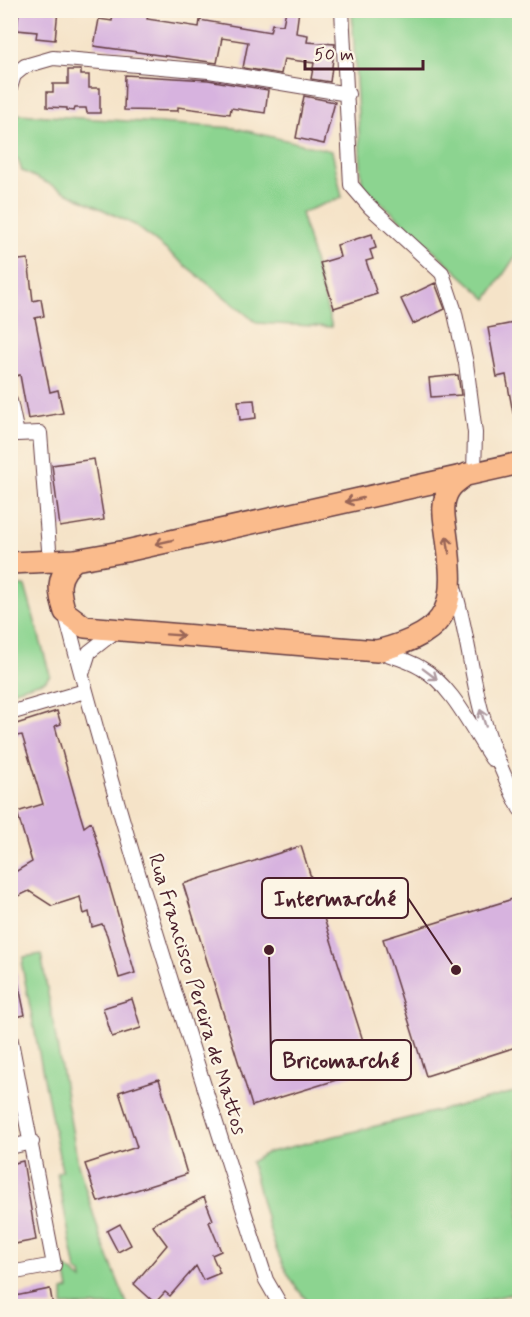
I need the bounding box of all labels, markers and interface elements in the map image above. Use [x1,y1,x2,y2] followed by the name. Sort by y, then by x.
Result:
[305,33,424,71] scale bar
[314,43,354,67] text: 50 m
[345,494,364,506] one-way arrow
[442,536,453,556] one-way arrow
[155,537,174,549] one-way arrow
[165,630,185,641] one-way arrow
[422,668,438,681] one-way arrow
[477,709,488,728] one-way arrow
[141,850,253,1138] street label: Rua Francisco Pereira de Mattos
[262,878,408,918] callout: Intermarché
[274,886,396,914] text: Intermarché
[271,1040,411,1080] callout: Bricomarché
[283,1048,400,1076] text: Bricomarché

